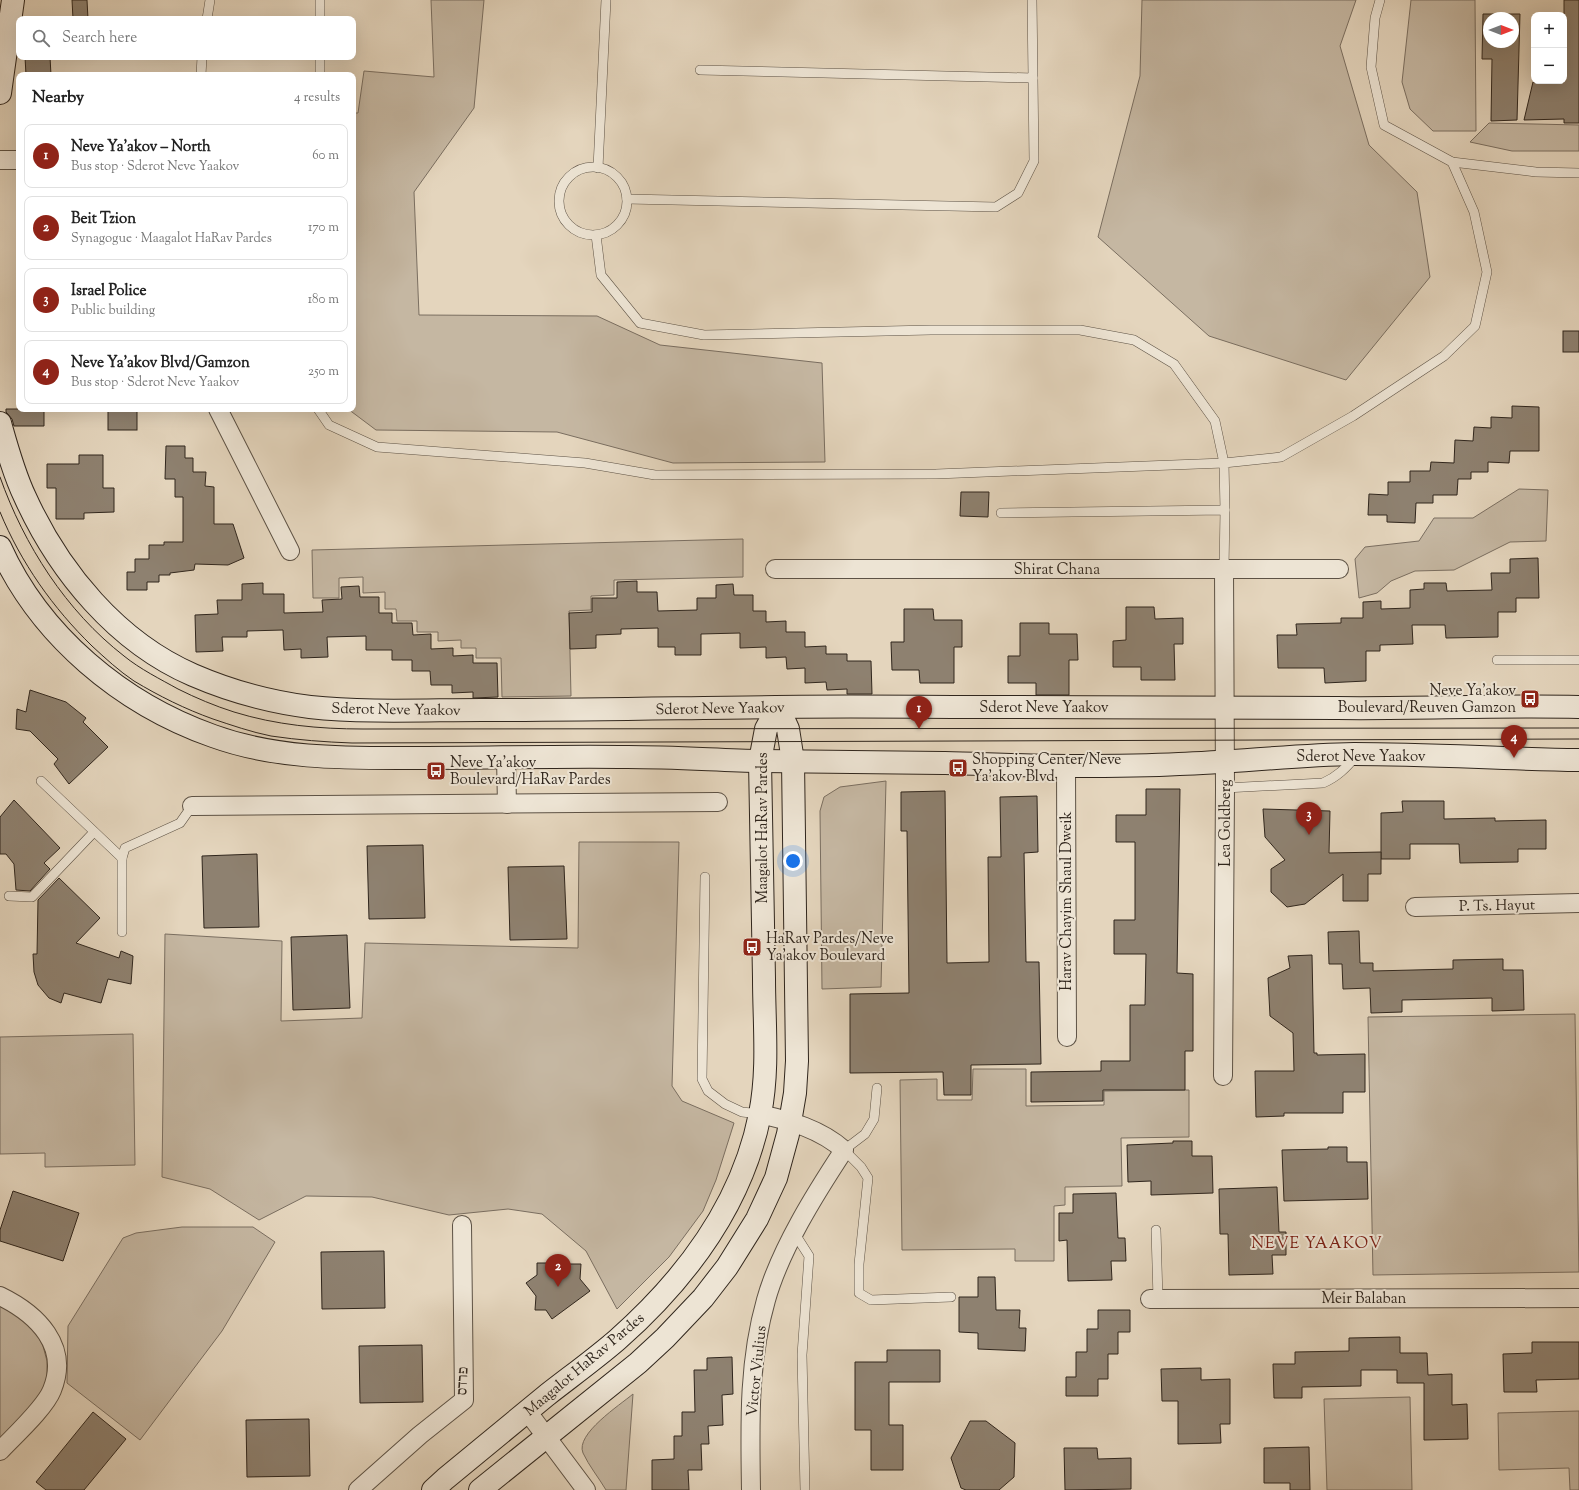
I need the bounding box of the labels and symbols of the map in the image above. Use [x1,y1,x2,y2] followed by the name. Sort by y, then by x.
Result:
[1483,12,1519,48] north arrow
[1014,560,1100,581] street label: Shirat Chana
[1338,681,1516,719] place label: Neve Ya'akov Boulevard/Reuven Gamzon
[1519,688,1541,710] bus stop icon: Neve Ya'akov Boulevard/Reuven Gamzon
[906,696,932,729] pin: 1
[655,698,785,721] street label: Sderot Neve Yaakov
[979,698,1109,719] street label: Sderot Neve Yaakov
[331,699,461,722] street label: Sderot Neve Yaakov
[1501,725,1527,758] pin: 4
[1296,747,1426,768] street label: Sderot Neve Yaakov
[972,750,1121,788] place label: Shopping Center/Neve Ya'akov Blvd
[753,752,774,904] street label: Maagalot HaRav Pardes
[450,753,611,791] place label: Neve Ya'akov Boulevard/HaRav Pardes
[947,757,969,779] bus stop icon: Shopping Center/Neve Ya'akov Blvd
[425,760,447,782] bus stop icon: Neve Ya'akov Boulevard/HaRav Pardes
[1216,779,1237,867] street label: Lea Goldberg
[1296,802,1322,835] pin: 3
[1057,811,1078,991] street label: Harav Chayim Shaul Dweik
[783,851,803,871] your location
[1459,895,1535,918] street label: P. Ts. Hayut
[766,929,894,967] place label: HaRav Pardes/Neve Ya'akov Boulevard
[741,936,763,958] bus stop icon: HaRav Pardes/Neve Ya'akov Boulevard
[1251,1233,1383,1256] district label: NEVE YAAKOV
[545,1254,571,1287] pin: 2
[1322,1289,1407,1310] street label: Meir Balaban
[520,1308,650,1422] street label: Maagalot HaRav Pardes
[742,1325,773,1418] street label: Victor Viulius
[452,1366,475,1396] street label: פרדס

